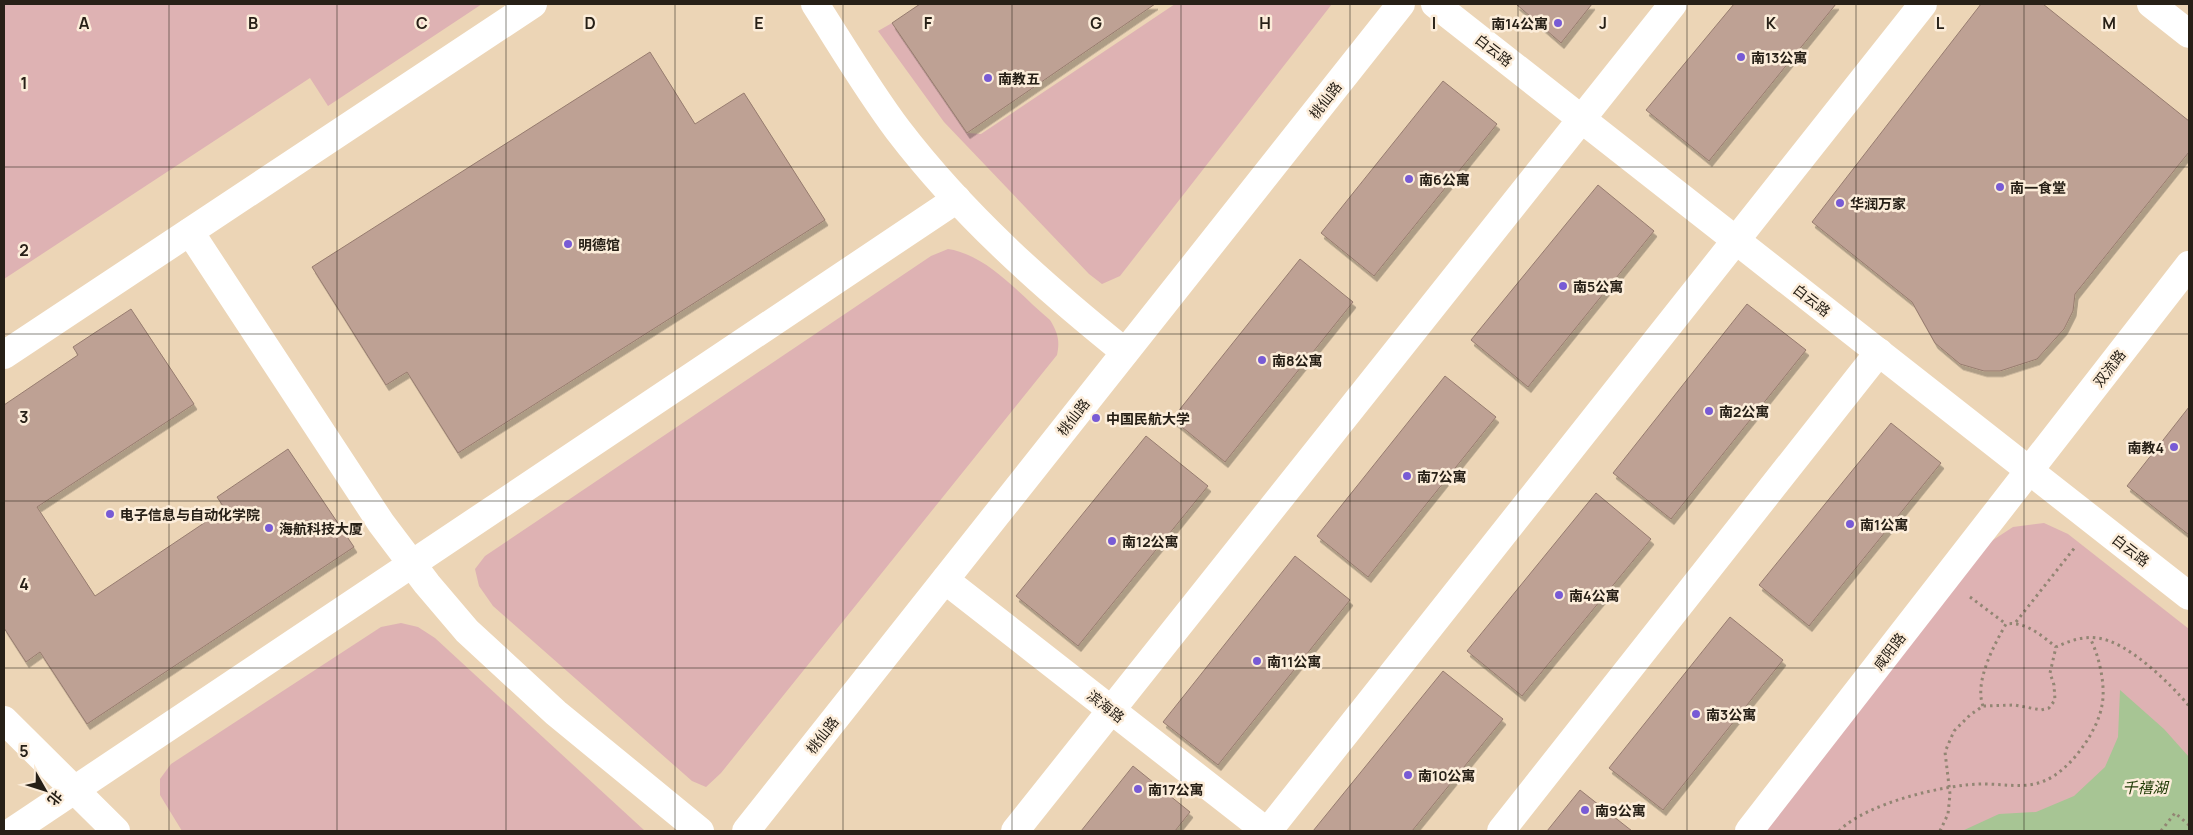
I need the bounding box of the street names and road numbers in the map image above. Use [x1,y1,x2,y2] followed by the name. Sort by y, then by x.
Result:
[1472,30,1516,70] street label: 白云路
[1305,78,1345,122] street label: 桃仙路
[1790,280,1834,320] street label: 白云路
[2089,346,2129,390] street label: 双流路
[1053,395,1093,439] street label: 桃仙路
[2109,530,2153,570] street label: 白云路
[1869,629,1909,673] street label: 咸阳路
[1084,686,1128,726] street label: 滨海路
[802,713,842,757] street label: 桃仙路

